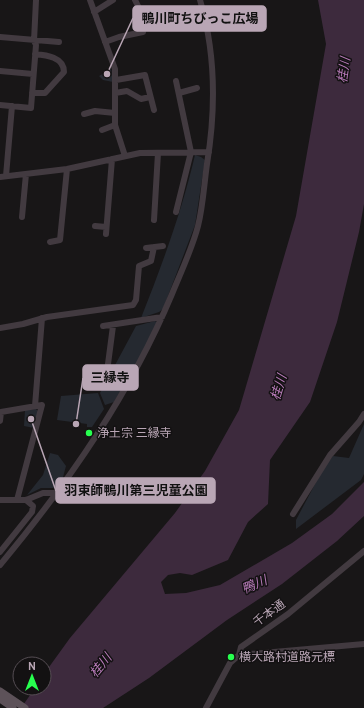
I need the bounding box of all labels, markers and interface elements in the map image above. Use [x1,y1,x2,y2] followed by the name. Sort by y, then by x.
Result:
[133,6,266,31] callout: 鴨川町ちびっこ広場
[141,11,259,28] text: 鴨川町ちびっこ広場
[335,54,355,84] water label: 桂川
[83,365,138,390] callout: 三縁寺
[90,370,130,387] text: 三縁寺
[268,371,292,402] water label: 桂川
[97,426,172,442] place label: 浄土宗 三縁寺
[84,428,94,438] marker: 浄土宗 三縁寺
[56,478,215,503] callout: 羽束師鴨川第三児童公園
[64,483,208,500] text: 羽束師鴨川第三児童公園
[240,573,272,598] water label: 鴨川
[250,597,289,631] street label: 千本通
[87,650,117,681] water label: 桂川
[239,650,335,666] place label: 横大路村道路元標
[226,652,236,662] marker: 横大路村道路元標
[12,656,52,696] north arrow
[28,660,36,674] text: N

